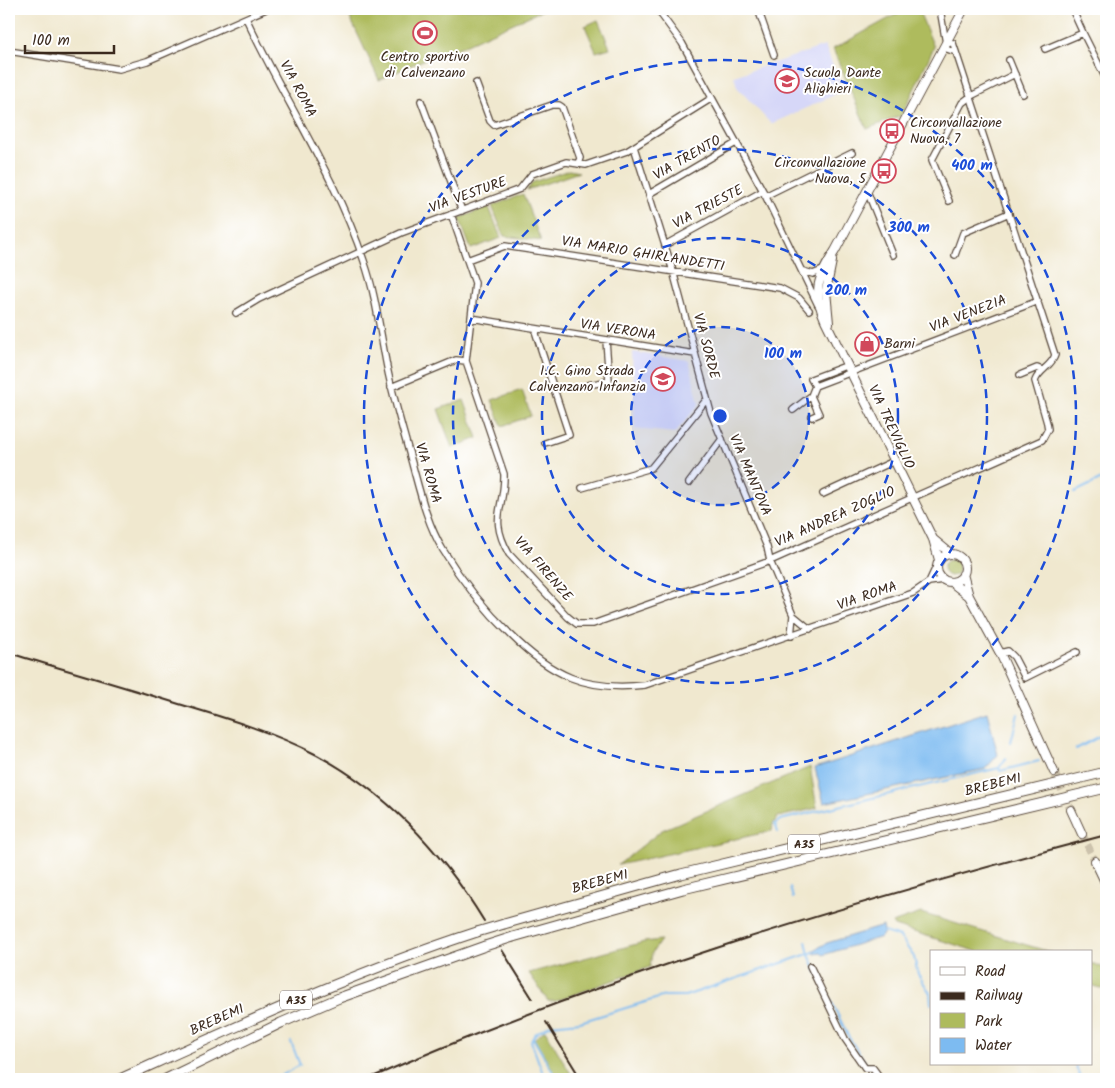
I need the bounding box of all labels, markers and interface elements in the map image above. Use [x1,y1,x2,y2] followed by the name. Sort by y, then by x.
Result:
[412,20,438,46] sports icon: Centro sportivo di Calvenzano
[25,22,114,54] scale bar
[32,29,70,53] text: 100 m
[381,46,469,84] place label: Centro sportivo di Calvenzano
[274,56,322,122] street label: VIA ROMA
[804,62,882,100] place label: Scuola Dante Alighieri
[774,68,800,94] school or university icon: Scuola Dante Alighieri
[910,112,1003,150] place label: Circonvallazione Nuova, 7
[879,118,905,144] bus stop icon: Circonvallazione Nuova, 7
[649,129,725,186] street label: VIA TRENTO
[774,152,867,190] place label: Circonvallazione Nuova, 5
[951,154,993,178] text: 400 m
[871,158,897,184] bus stop icon: Circonvallazione Nuova, 5
[426,170,511,219] street label: VIA VESTURE
[669,179,748,235] street label: VIA TRIESTE
[887,216,930,240] text: 300 m
[560,230,726,278] street label: VIA MARIO GHIRLANDETTI
[825,279,867,303] text: 200 m
[926,289,1010,339] street label: VIA VENEZIA
[687,311,726,382] street label: VIA SORDE
[579,313,657,347] street label: VIA VERONA
[854,331,880,357] shop icon: Barni
[884,333,916,355] place label: Barni
[764,342,802,366] text: 100 m
[529,360,646,398] place label: I.C. Gino Strada - Calvenzano Infanzia
[650,366,676,392] school or university icon: I.C. Gino Strada - Calvenzano Infanzia
[862,381,920,473] street label: VIA TREVIGLIO
[711,407,729,425] centre of rings
[723,431,777,519] street label: VIA MANTOVA
[409,440,447,506] street label: VIA ROMA
[771,480,899,553] street label: VIA ANDREA ZOGLIO
[508,531,578,607] street label: VIA FIRENZE
[834,575,900,617] street label: VIA ROMA
[962,767,1024,803] street label: BREBEMI
[788,834,820,854] road number: A35
[569,864,631,900] street label: BREBEMI
[930,950,1092,1066] legend
[975,960,1006,984] text: Road
[975,984,1023,1008] text: Railway
[280,990,312,1010] road number: A35
[186,998,248,1042] street label: BREBEMI
[975,1010,1003,1034] text: Park
[975,1034,1012,1058] text: Water

